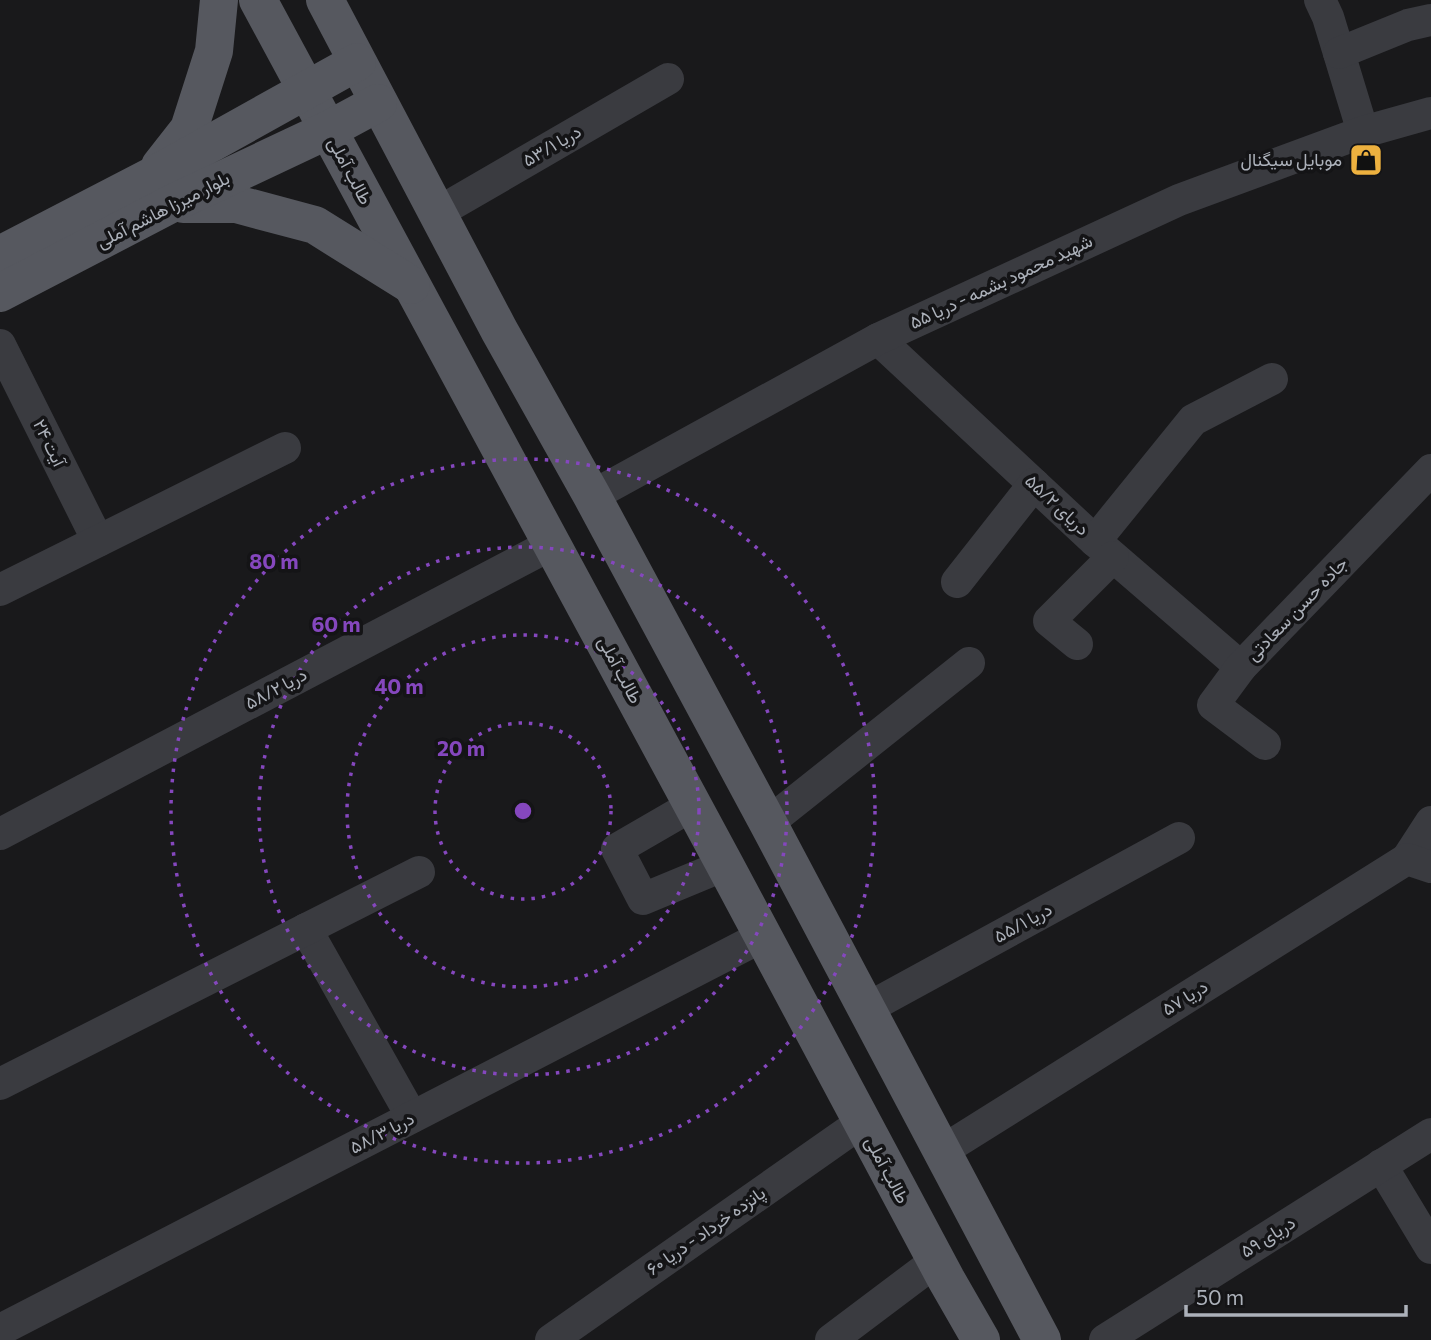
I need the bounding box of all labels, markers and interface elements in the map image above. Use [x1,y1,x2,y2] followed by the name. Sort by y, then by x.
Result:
[518,120,585,172] street label: دریا ۵۳/۱
[323,133,378,208] street label: طالب آملی
[1347,141,1385,179] shop icon: موبایل سیگنال
[1240,148,1342,171] place label: موبایل سیگنال
[92,166,234,254] street label: بلوار میرزا هاشم آملی
[906,229,1096,334] street label: شهید محمود بشمه - دریا ۵۵
[29,415,71,471] street label: آیت ۲۴
[1020,469,1094,540] street label: دریای ۵۵/۲
[249,548,299,573] text: 80 m
[1241,552,1352,666] street label: جاده حسن سعادتی
[311,611,361,636] text: 60 m
[593,632,648,707] street label: طالب آملی
[241,663,311,714] street label: دریا ۵۸/۲
[374,673,424,698] text: 40 m
[437,735,485,760] text: 20 m
[511,799,535,823] centre of rings
[990,897,1056,948] street label: دریا ۵۵/۱
[1158,975,1212,1021] street label: دریا ۵۷
[346,1106,418,1159] street label: دریا ۵۸/۳
[860,1132,915,1207] street label: طالب آملی
[642,1181,770,1281] street label: پانزده خرداد - دریا ۶۰
[1236,1211,1300,1262] street label: دریای ۵۹
[1186,1274,1406,1318] scale bar
[1196,1284,1244,1309] text: 50 m

